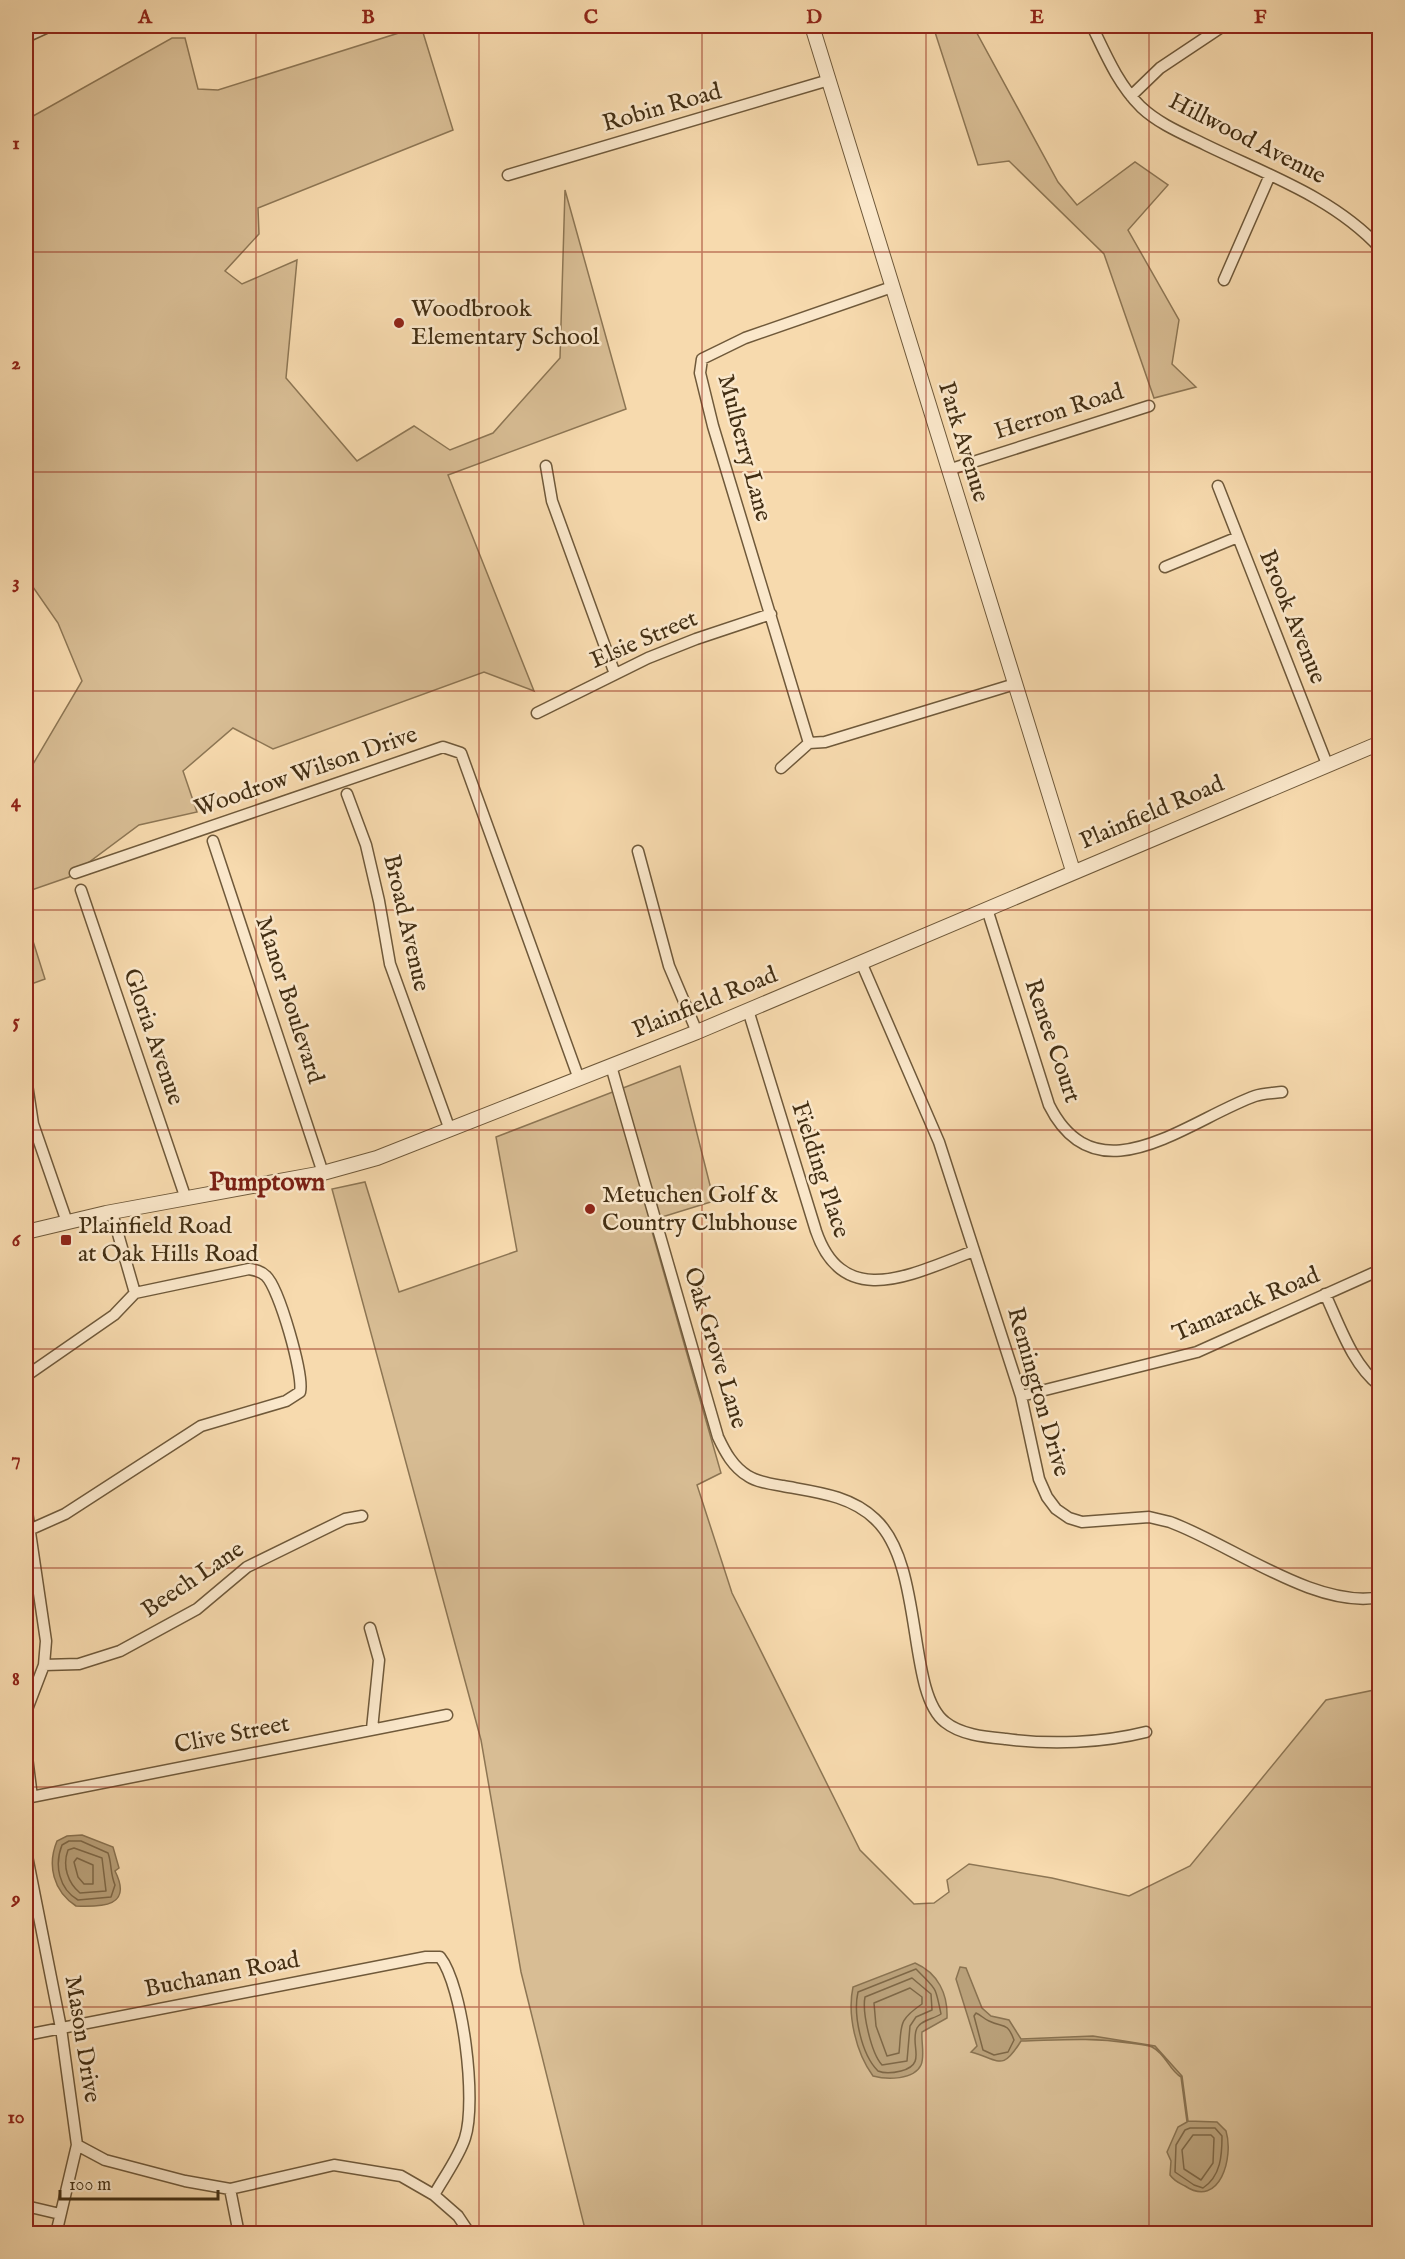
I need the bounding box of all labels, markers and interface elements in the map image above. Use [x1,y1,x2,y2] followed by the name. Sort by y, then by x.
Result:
[137,5,153,30] text: A
[361,5,375,30] text: B
[584,5,598,30] text: C
[806,5,822,30] text: D
[1030,5,1044,30] text: E
[1254,5,1267,30] text: F
[599,76,725,140] street label: Robin Road
[1163,86,1331,192] street label: Hillwood Avenue
[12,131,20,156] text: 1
[411,294,600,353] place label: Woodbrook Elementary School
[392,316,406,330] marker: Woodbrook Elementary School
[11,351,21,376] text: 2
[709,371,779,525] street label: Mulberry Lane
[990,376,1128,447] street label: Herron Road
[930,378,996,506] street label: Park Avenue
[1251,545,1333,689] street label: Brook Avenue
[12,570,20,595] text: 3
[586,603,702,677] street label: Elsie Street
[190,719,422,825] street label: Woodrow Wilson Drive
[1075,769,1229,857] street label: Plainfield Road
[11,789,22,814] text: 4
[375,852,437,994] street label: Broad Avenue
[247,913,331,1088] street label: Manor Boulevard
[628,960,782,1046] street label: Plainfield Road
[115,965,191,1109] street label: Gloria Avenue
[1016,975,1088,1107] street label: Renee Court
[12,1009,20,1034] text: 5
[783,1098,857,1242] street label: Fielding Place
[209,1166,325,1199] district label: Pumptown
[602,1180,797,1239] place label: Metuchen Golf & Country Clubhouse
[583,1202,597,1216] marker: Metuchen Golf & Country Clubhouse
[78,1211,258,1270] place label: Plainfield Road at Oak Hills Road
[12,1228,22,1253] text: 6
[59,1233,73,1247] marker: Plainfield Road at Oak Hills Road
[1168,1260,1324,1350] street label: Tamarack Road
[676,1264,754,1432] street label: Oak Grove Lane
[999,1304,1077,1480] street label: Remington Drive
[11,1447,21,1472] text: 7
[136,1534,250,1626] street label: Beech Lane
[12,1667,20,1692] text: 8
[172,1709,292,1761] street label: Clive Street
[11,1886,21,1911] text: 9
[142,1945,302,2005] street label: Buchanan Road
[57,1973,107,2105] street label: Mason Drive
[7,2105,25,2130] text: 10
[60,2163,218,2201] scale bar
[69,2174,111,2197] text: 100 m

